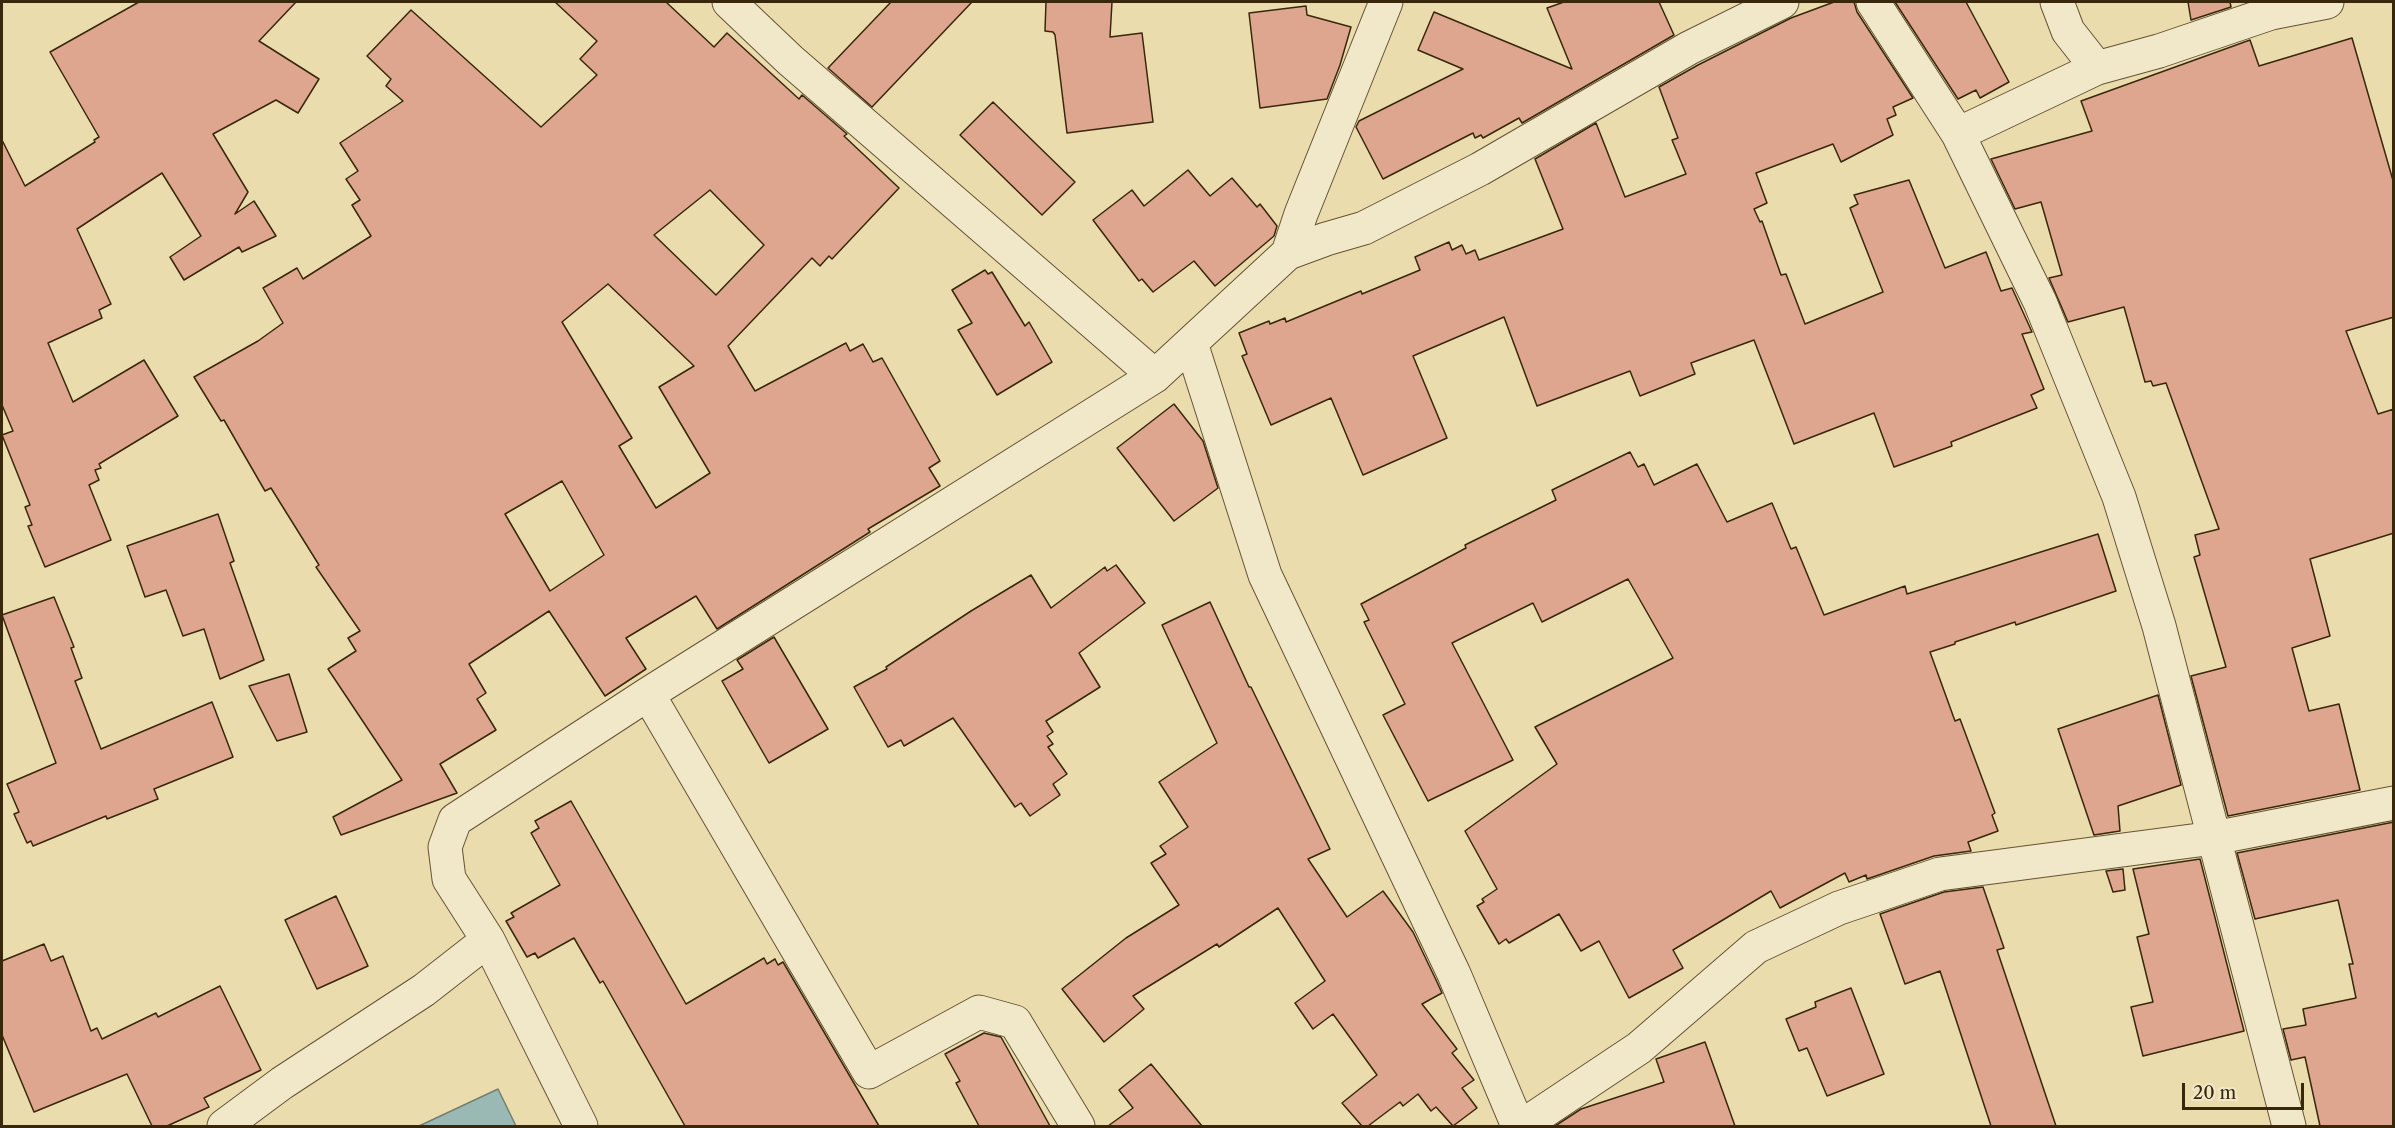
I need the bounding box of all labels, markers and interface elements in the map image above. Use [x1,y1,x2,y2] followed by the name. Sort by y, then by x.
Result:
[2185,1071,2306,1109] scale bar
[2193,1082,2236,1104] text: 20 m

